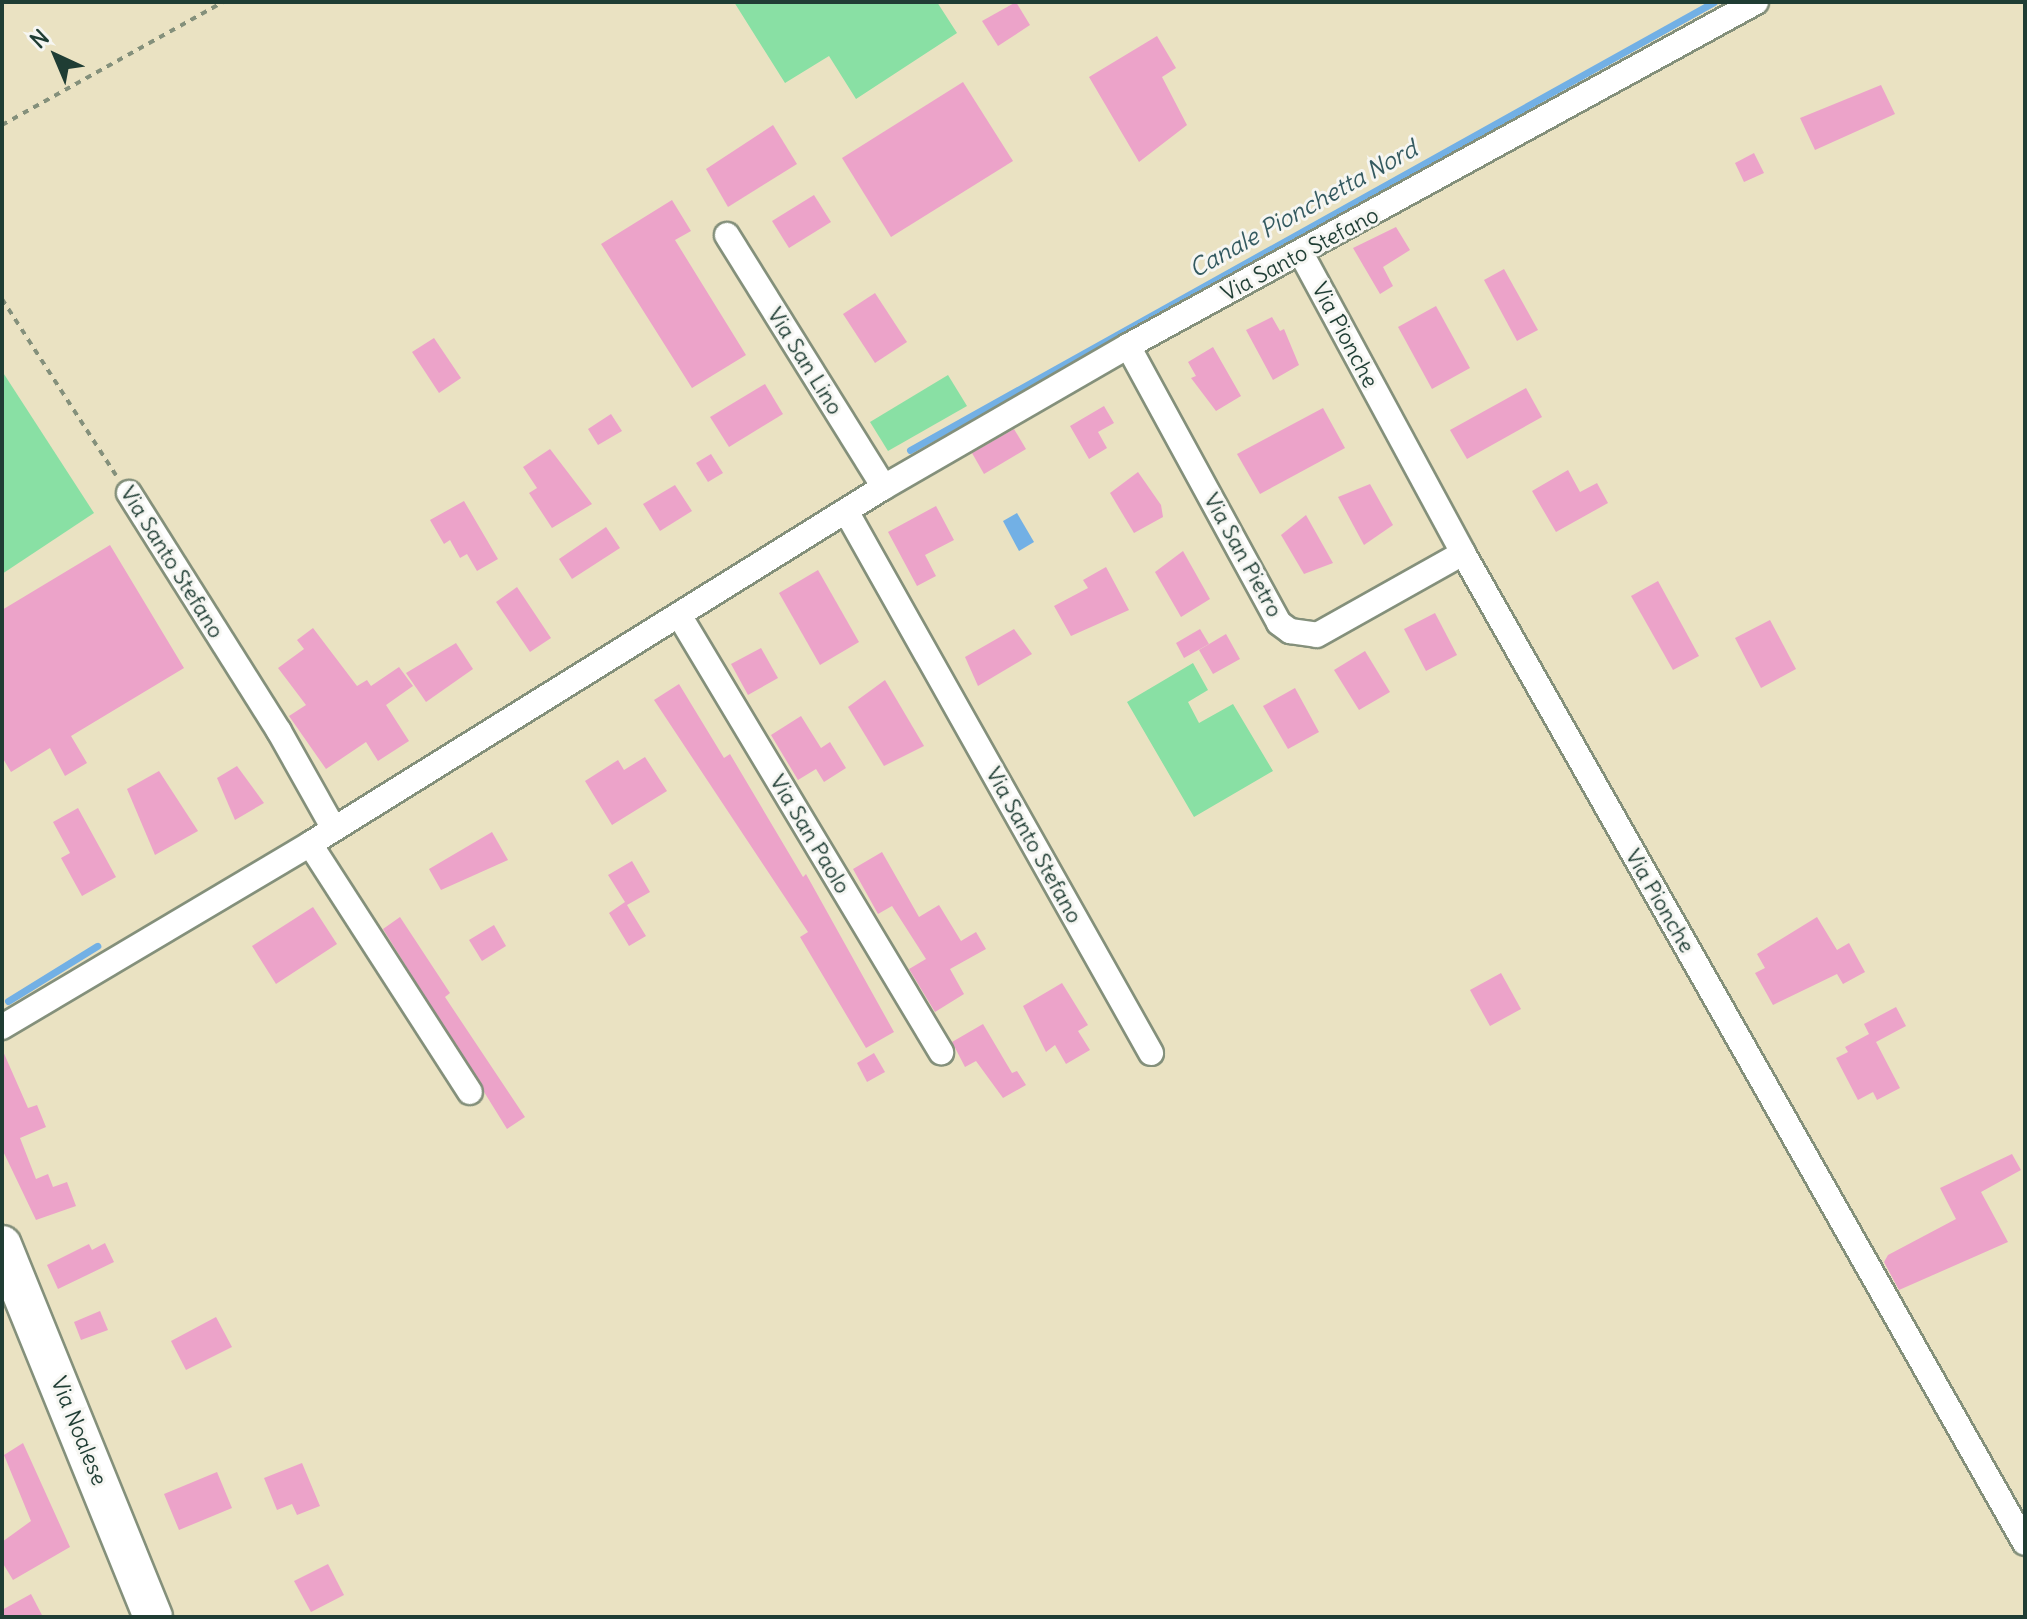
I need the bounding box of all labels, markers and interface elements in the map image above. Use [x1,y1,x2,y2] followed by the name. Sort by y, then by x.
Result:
[16,16,96,96] north arrow
[24,23,55,54] text: N
[1184,134,1422,284] water label: Canale Pionchetta Nord
[1217,201,1383,307] street label: Via Santo Stefano
[1306,278,1384,392] street label: Via Pionche
[762,303,848,419] street label: Via San Lino
[115,481,229,643] street label: Via Santo Stefano
[1198,488,1288,622] street label: Via San Pietro
[980,762,1088,928] street label: Via Santo Stefano
[764,770,856,898] street label: Via San Paolo
[1620,844,1700,958] street label: Via Pionche
[45,1373,113,1489] street label: Via Noalese

